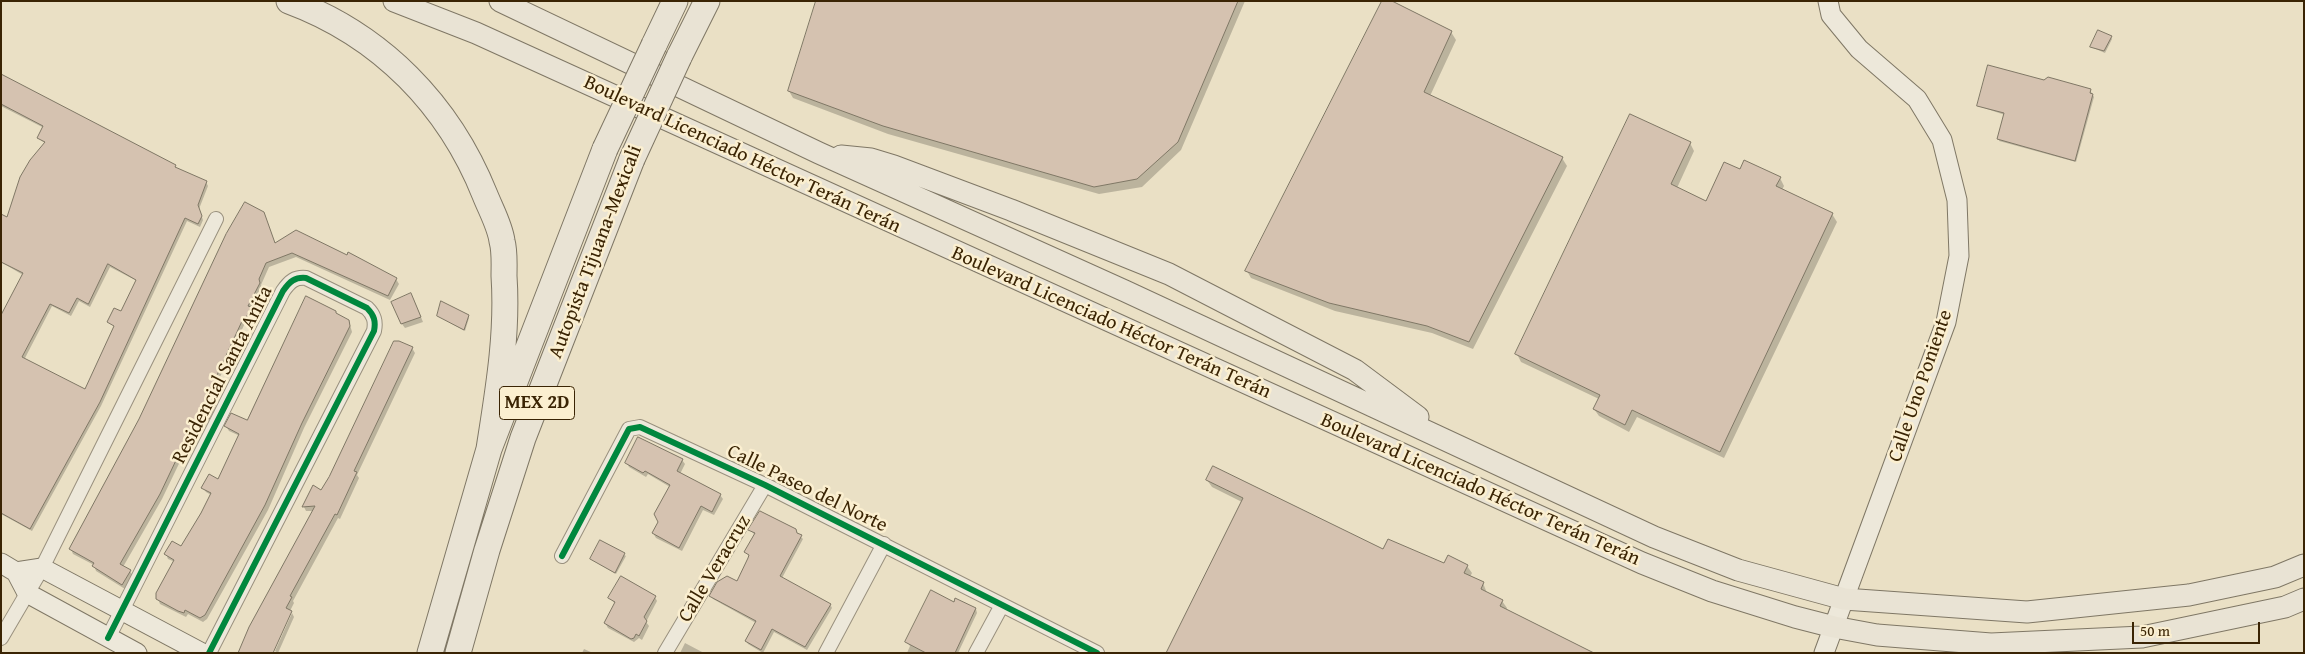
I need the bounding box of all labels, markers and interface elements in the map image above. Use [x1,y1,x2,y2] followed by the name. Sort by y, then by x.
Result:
[580,71,904,239] street label: Boulevard Licenciado Héctor Terán Terán
[544,142,648,362] street label: Autopista Tijuana-Mexicali
[948,241,1274,405] street label: Boulevard Licenciado Héctor Terán Terán
[168,282,278,468] street label: Residencial Santa Anita
[1884,307,1958,465] street label: Calle Uno Poniente
[500,386,574,419] road number: MEX 2D
[1317,408,1643,572] street label: Boulevard Licenciado Héctor Terán Terán
[723,440,891,538] street label: Calle Paseo del Norte
[674,511,756,627] street label: Calle Veracruz
[2135,612,2262,644] scale bar
[2140,620,2170,641] text: 50 m

